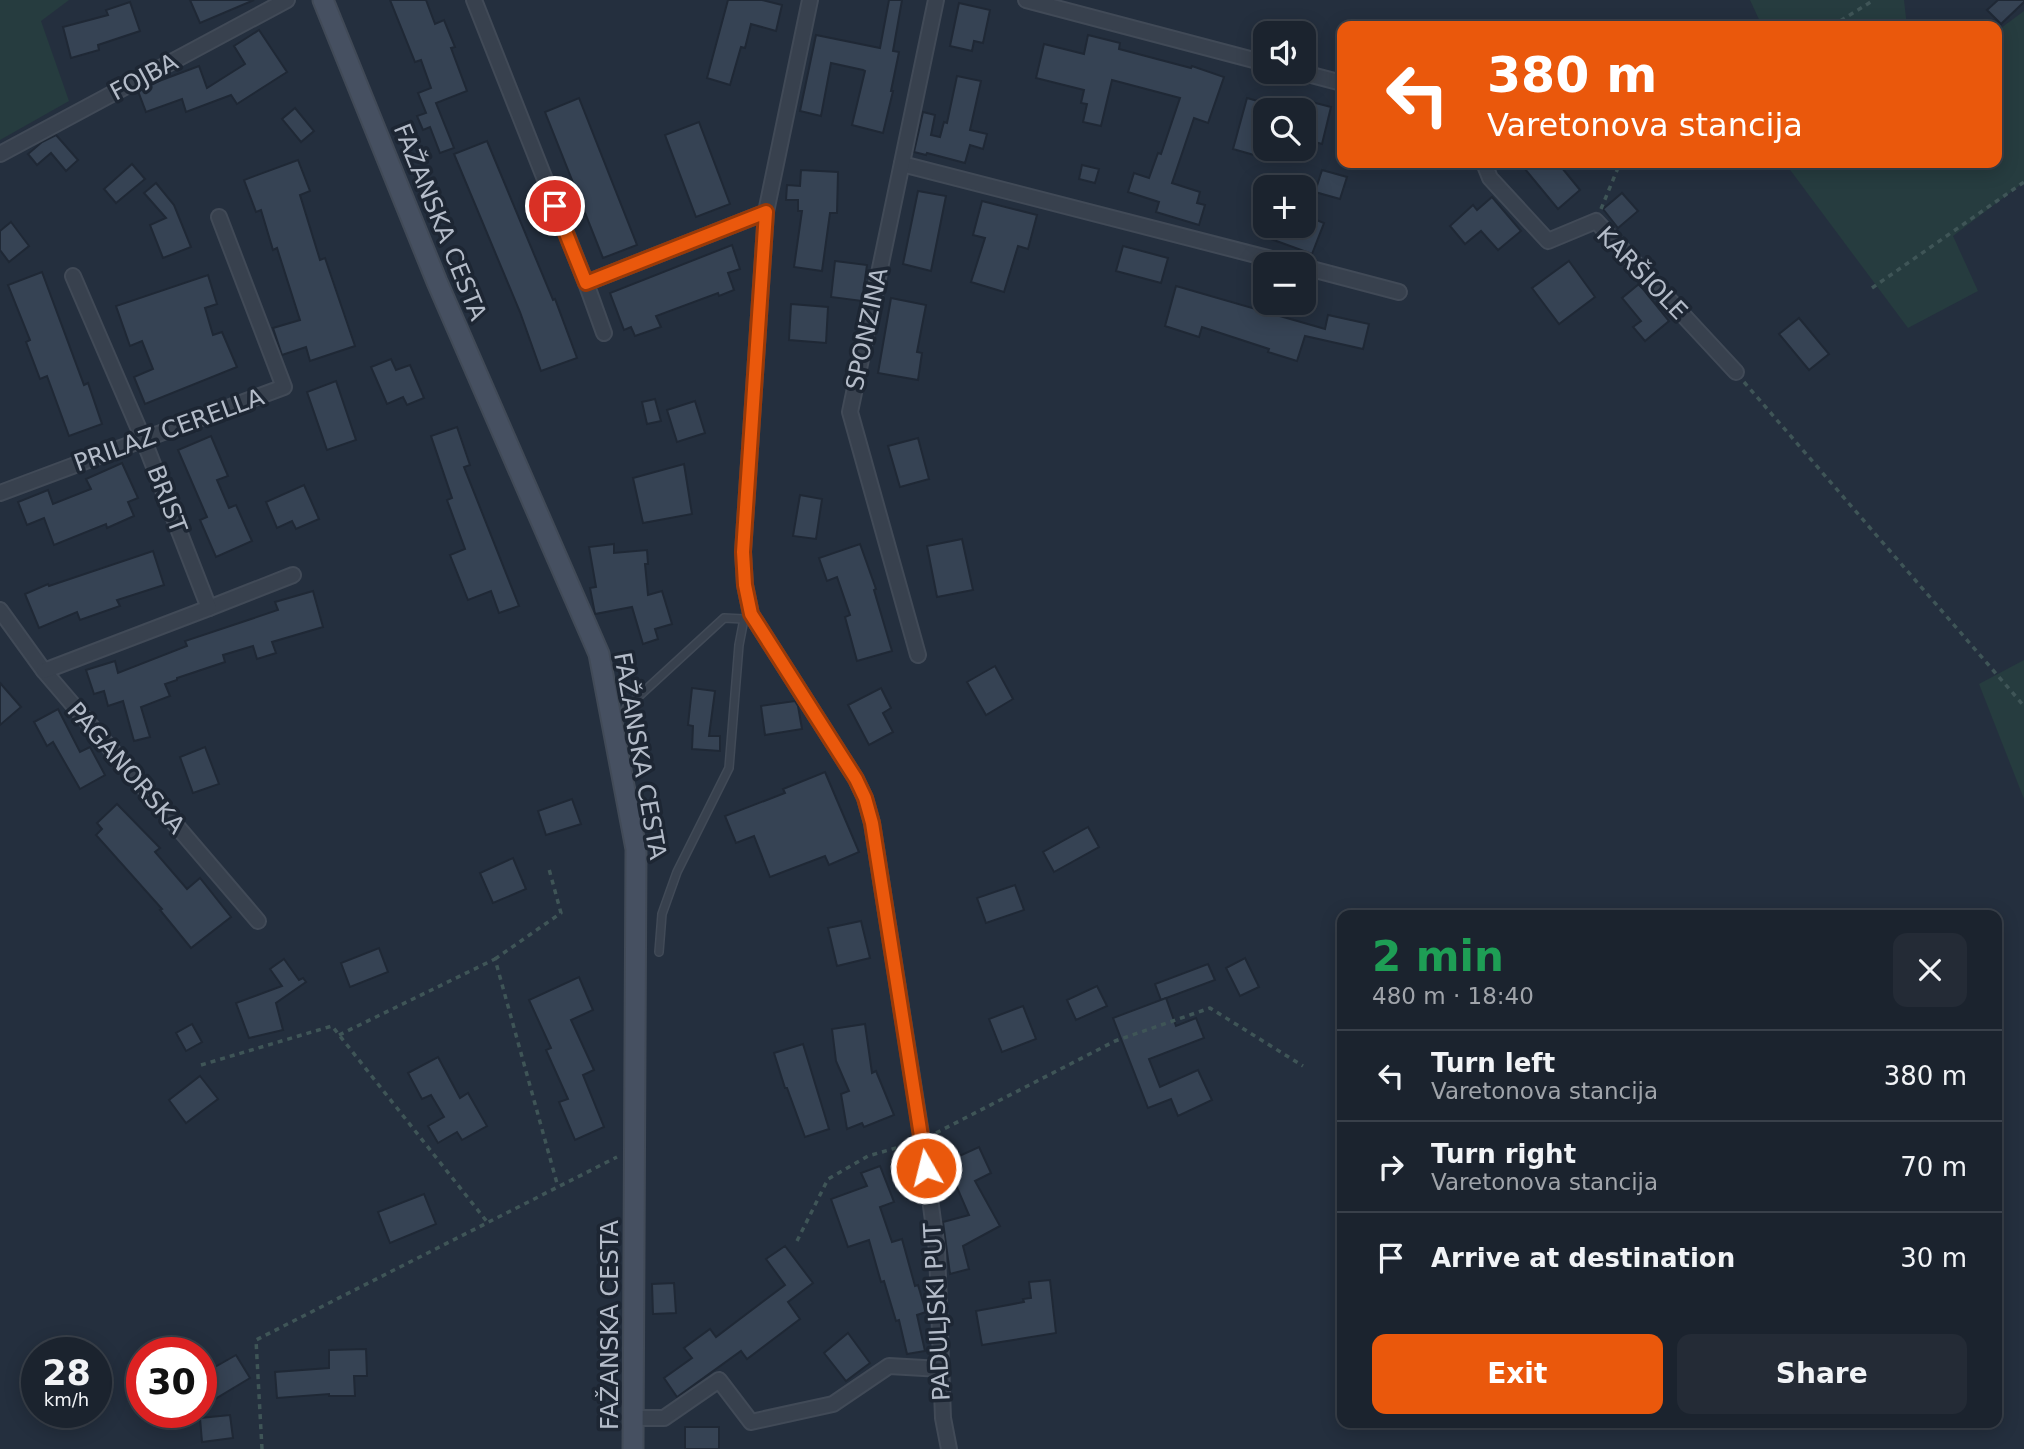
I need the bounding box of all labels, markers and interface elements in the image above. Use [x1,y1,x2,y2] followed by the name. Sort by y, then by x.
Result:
[1253,21,1316,315] map controls
[1253,21,1316,84] button: sound
[105,47,183,106] street label: FOJBA
[1487,47,1657,104] text: 380 m
[1372,49,1463,140] icon: left
[1253,98,1316,161] button: search
[1487,106,1803,144] text: Varetonova stancija
[388,119,493,325] street label: FAŽANSKA CESTA
[1253,175,1316,238] button: +
[525,176,585,236] pin
[536,187,574,225] icon: arrive
[1591,219,1695,325] street label: KARŠIOLE
[1253,252,1316,315] button: −
[840,265,894,393] street label: SPONZINA
[70,382,268,477] street label: PRILAZ CERELLA
[141,461,193,537] street label: BRIST
[608,650,673,862] street label: FAŽANSKA CESTA
[61,697,191,840] street label: PAGANORSKA
[1372,932,1504,981] text: 2 min
[1893,933,1967,1007] button: close
[1372,983,1534,1009] text: 480 m · 18:40
[1431,1048,1555,1078] text: Turn left
[1372,1057,1410,1095] icon: left
[1884,1061,1967,1091] text: 380 m
[1431,1078,1658,1104] text: Varetonova stancija
[889,1131,963,1205] position arrow
[1431,1139,1576,1169] text: Turn right
[1372,1148,1410,1186] icon: right
[1900,1152,1967,1182] text: 70 m
[1431,1169,1658,1195] text: Varetonova stancija
[595,1220,624,1430] street label: FAŽANSKA CESTA
[918,1222,956,1402] street label: PADULJSKI PUT
[1372,1239,1410,1277] icon: arrive
[1431,1243,1735,1273] text: Arrive at destination
[1900,1243,1967,1273] text: 30 m
[1372,1334,1663,1414] button: Exit
[1677,1334,1967,1414] button: Share
[126,1337,217,1428] speed limit sign: 30
[42,1353,91,1393] text: 28
[44,1389,89,1410] text: km/h

